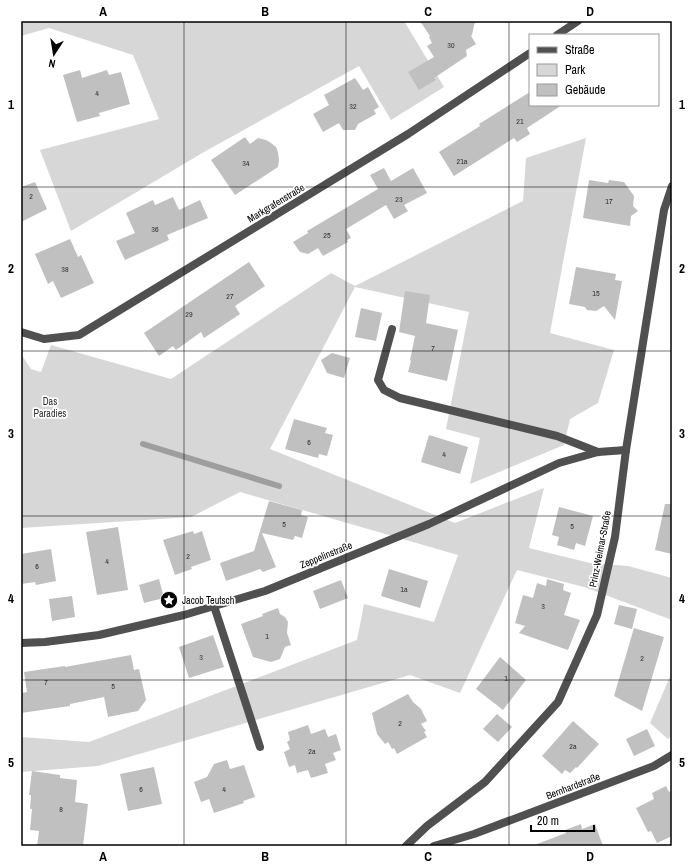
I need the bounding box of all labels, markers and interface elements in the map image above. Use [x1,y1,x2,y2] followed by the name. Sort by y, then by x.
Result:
[99,3,107,20] text: A
[261,3,269,20] text: B
[424,3,432,20] text: C
[586,3,594,20] text: D
[34,34,74,74] north arrow
[529,34,659,106] legend
[447,40,455,50] house number: 30
[565,42,595,58] text: Straße
[47,56,57,71] text: N
[565,62,585,78] text: Park
[565,82,606,98] text: Gebäude
[95,88,99,98] house number: 4
[8,96,14,113] text: 1
[679,96,685,113] text: 1
[349,101,357,111] house number: 32
[516,116,524,126] house number: 21
[457,156,468,166] house number: 21a
[242,158,250,168] house number: 34
[245,181,307,225] street label: Markgrafenstraße
[29,191,33,201] house number: 2
[395,194,403,204] house number: 23
[605,196,613,206] house number: 17
[151,224,159,234] house number: 36
[323,230,331,240] house number: 25
[8,260,14,277] text: 2
[679,260,685,277] text: 2
[61,264,69,274] house number: 38
[592,288,600,298] house number: 15
[226,291,234,301] house number: 27
[185,309,193,319] house number: 29
[431,343,435,353] house number: 7
[34,395,66,420] park label: Das Paradies
[8,425,14,442] text: 3
[679,425,685,442] text: 3
[307,437,311,447] house number: 6
[442,449,446,459] house number: 4
[586,509,614,588] street label: Prinz-Weimar-Straße
[282,519,286,529] house number: 5
[570,521,574,531] house number: 5
[298,538,354,571] street label: Zeppelinstraße
[186,551,190,561] house number: 2
[105,556,109,566] house number: 4
[35,561,39,571] house number: 6
[400,584,408,594] house number: 1a
[8,590,14,607] text: 4
[159,590,179,610] place icon: Jacob Teutsch
[679,590,685,607] text: 4
[182,594,234,607] place label: Jacob Teutsch
[541,601,545,611] house number: 3
[265,631,269,641] house number: 1
[199,652,203,662] house number: 3
[640,653,644,663] house number: 2
[504,673,508,683] house number: 1
[44,677,48,687] house number: 7
[111,681,115,691] house number: 5
[398,718,402,728] house number: 2
[569,741,577,751] house number: 2a
[308,746,316,756] house number: 2a
[8,754,14,771] text: 5
[679,754,685,771] text: 5
[544,770,602,802] street label: Bernhardstraße
[139,784,143,794] house number: 6
[222,784,226,794] house number: 4
[59,804,63,814] house number: 8
[531,807,594,833] scale bar
[537,813,559,829] text: 20 m
[99,848,107,865] text: A
[261,848,269,865] text: B
[424,848,432,865] text: C
[586,848,594,865] text: D

